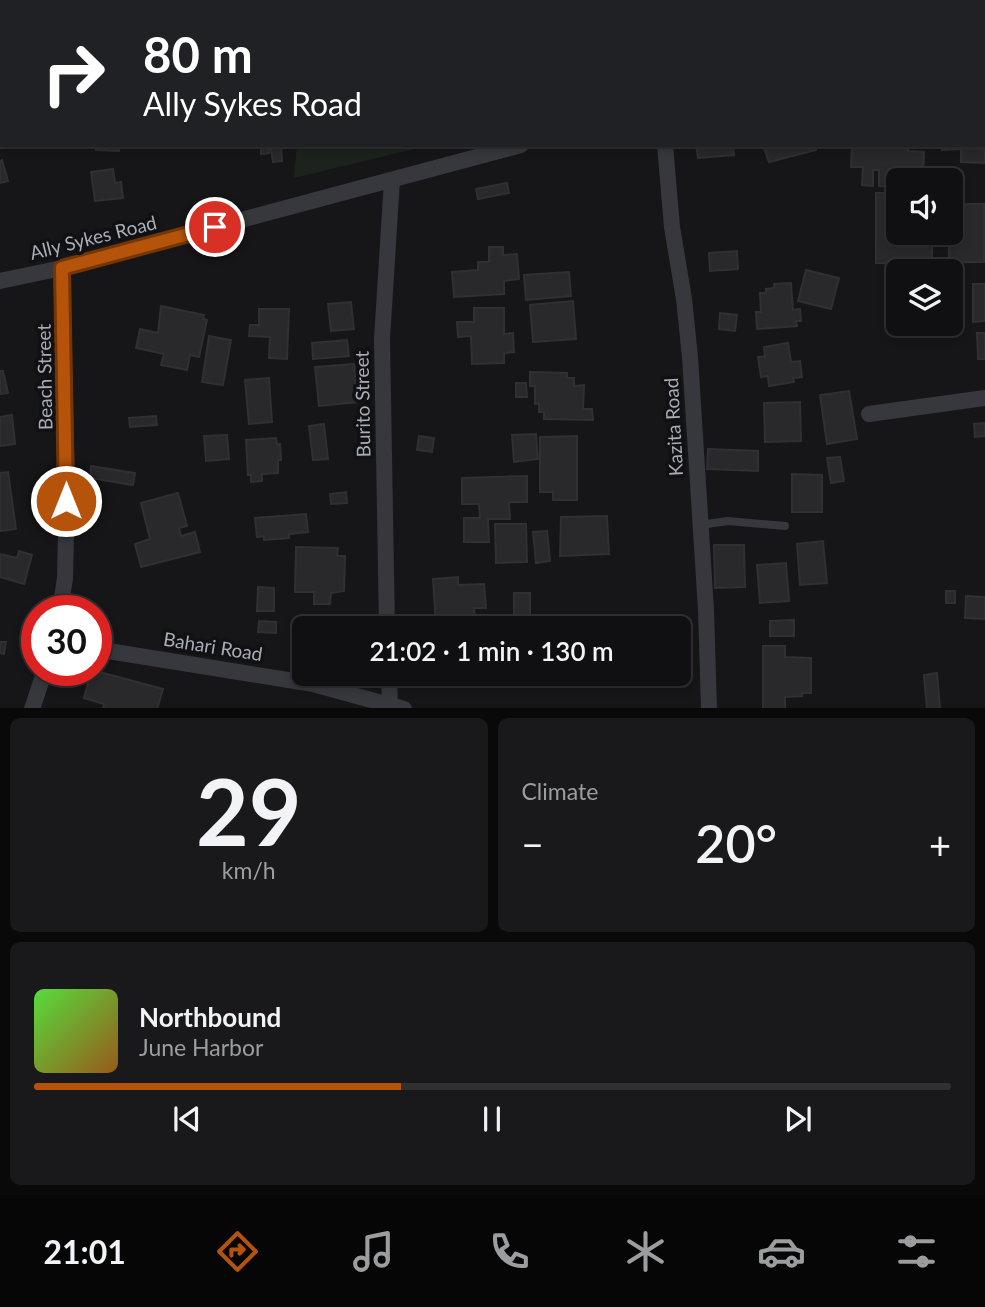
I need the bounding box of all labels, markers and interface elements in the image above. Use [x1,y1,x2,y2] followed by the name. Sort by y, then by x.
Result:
[143,25,253,83] text: 80 m
[28,28,119,119] icon: right
[143,84,362,123] text: Ally Sykes Road
[886,168,963,336] map controls
[886,168,963,245] button: sound
[185,197,245,257] pin
[196,208,234,246] icon: arrive
[27,210,159,264] street label: Ally Sykes Road
[886,259,963,336] button: layers
[32,324,56,430] street label: Beach Street
[350,350,374,457] street label: Burito Street
[659,377,687,477] street label: Kazita Road
[29,464,103,538] position arrow
[21,595,112,686] speed limit sign: 30
[162,627,264,665] street label: Bahari Road
[369,635,614,667] text: 21:02 · 1 min · 130 m
[196,756,302,865] text: 29
[522,777,598,805] text: Climate
[695,812,777,874] text: 20°
[522,821,544,867] text: −
[929,821,951,867] text: +
[222,856,276,884] text: km/h
[139,1001,281,1033] text: Northbound
[139,1033,263,1061] text: June Harbor
[168,1100,206,1138] icon: previous
[473,1100,511,1138] icon: pause
[779,1100,817,1138] icon: next
[213,1227,262,1276] icon: directions
[349,1227,398,1276] icon: music
[485,1227,534,1276] icon: phone
[621,1227,670,1276] icon: climate
[757,1227,806,1276] icon: car
[892,1227,941,1276] icon: filters
[43,1232,126,1271] text: 21:01

